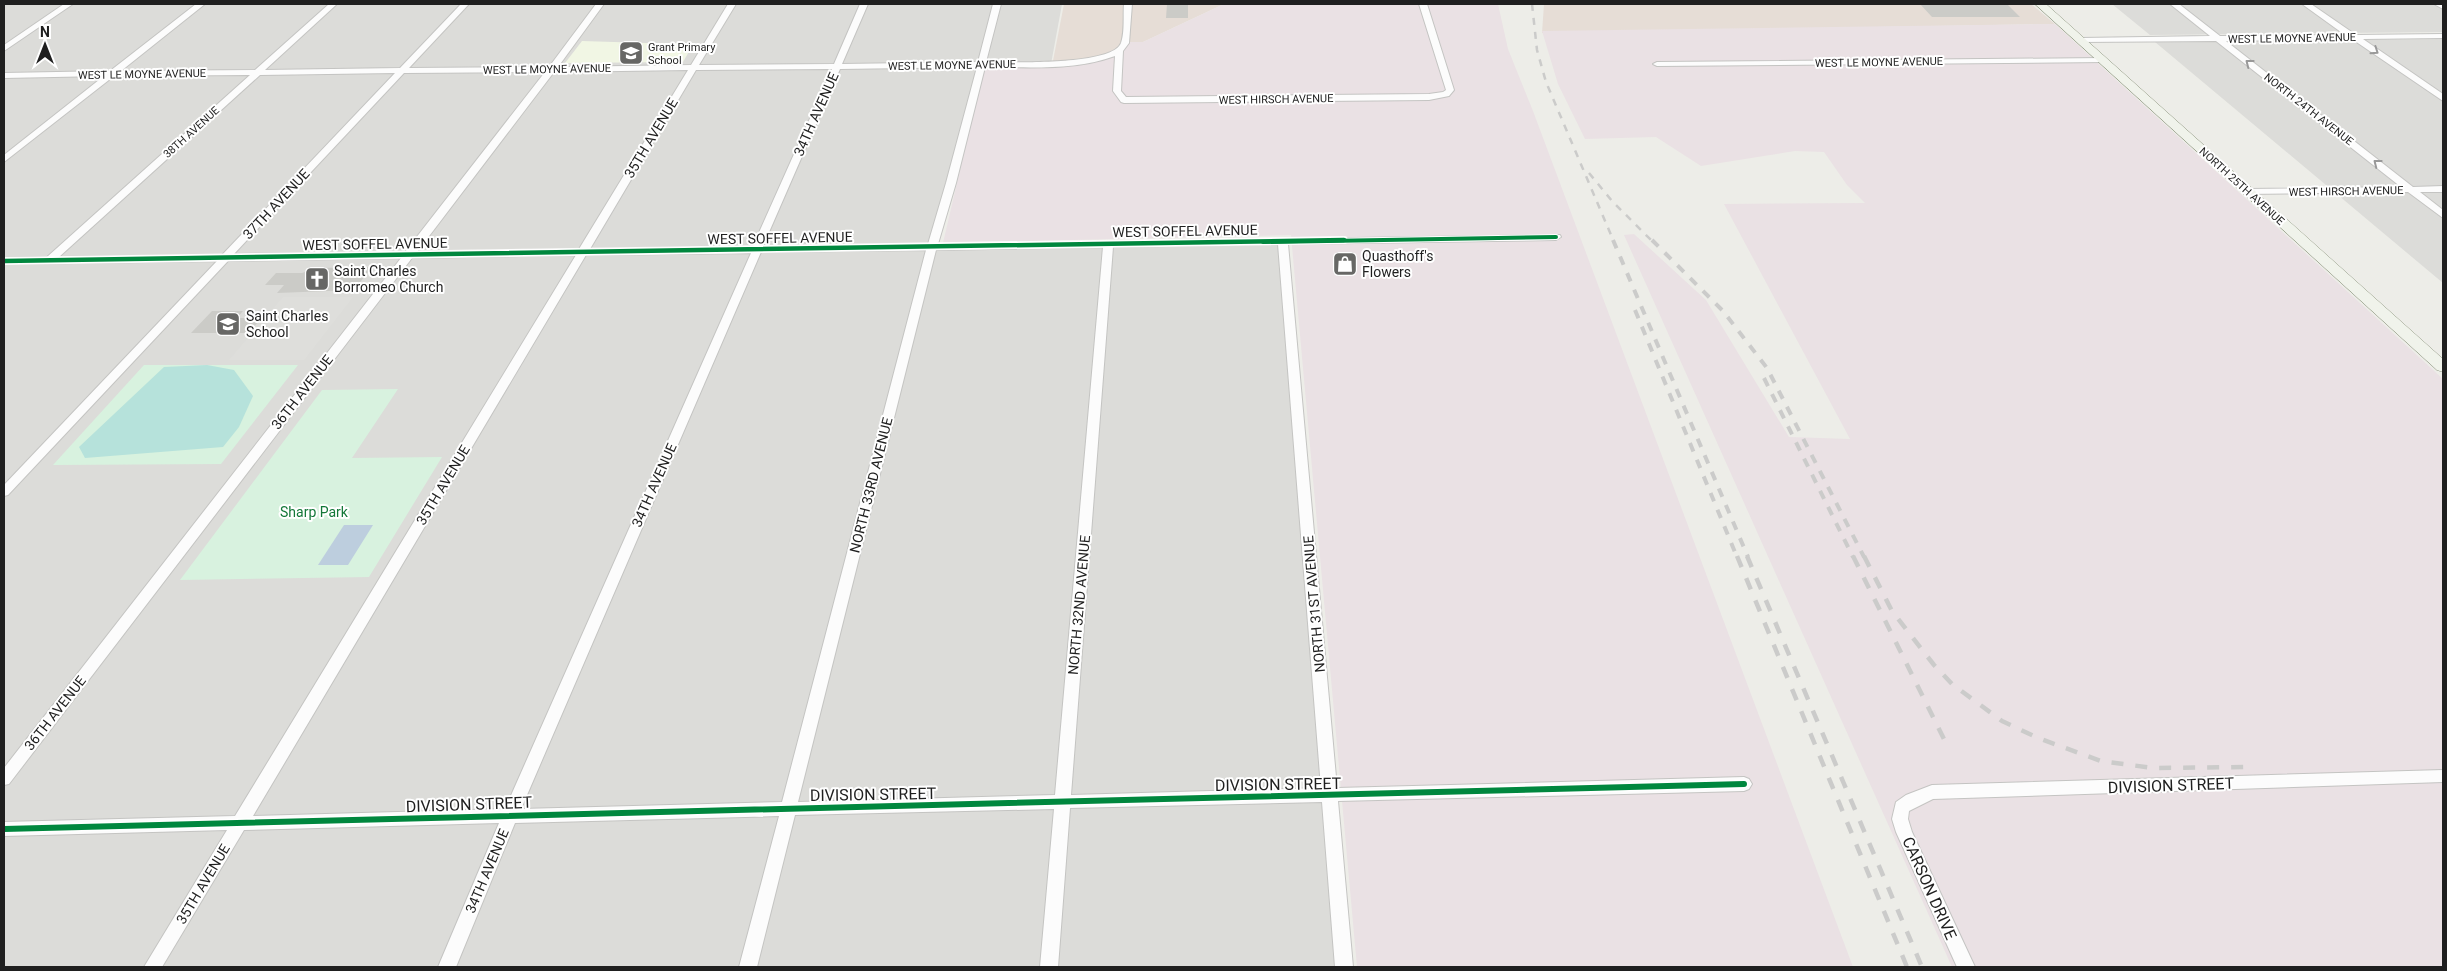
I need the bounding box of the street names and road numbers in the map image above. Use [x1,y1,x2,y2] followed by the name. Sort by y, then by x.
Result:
[2228,31,2356,46] street label: WEST LE MOYNE AVENUE
[1815,55,1943,70] street label: WEST LE MOYNE AVENUE
[888,58,1016,73] street label: WEST LE MOYNE AVENUE
[483,62,611,77] street label: WEST LE MOYNE AVENUE
[78,67,206,82] street label: WEST LE MOYNE AVENUE
[790,70,842,158] street label: 34TH AVENUE
[2262,71,2356,148] street label: NORTH 24TH AVENUE
[1219,92,1333,107] street label: WEST HIRSCH AVENUE
[621,95,681,181] street label: 35TH AVENUE
[161,104,222,161] street label: 38TH AVENUE
[2197,145,2287,228] street label: NORTH 25TH AVENUE
[239,166,313,242] street label: 37TH AVENUE
[2289,184,2403,199] street label: WEST HIRSCH AVENUE
[1112,222,1258,240] street label: WEST SOFFEL AVENUE
[707,229,853,247] street label: WEST SOFFEL AVENUE
[302,235,448,253] street label: WEST SOFFEL AVENUE
[268,352,336,432] street label: 36TH AVENUE
[846,416,896,554] street label: NORTH 33RD AVENUE
[628,441,680,529] street label: 34TH AVENUE
[413,442,473,528] street label: 35TH AVENUE
[1065,534,1093,676] street label: NORTH 32ND AVENUE
[1300,535,1328,673] street label: NORTH 31ST AVENUE
[21,673,89,753] street label: 36TH AVENUE
[1215,774,1342,795] street label: DIVISION STREET
[2108,774,2235,797] street label: DIVISION STREET
[810,784,937,805] street label: DIVISION STREET
[406,793,533,816] street label: DIVISION STREET
[462,826,512,916] street label: 34TH AVENUE
[1898,834,1961,943] street label: CARSON DRIVE
[173,841,233,927] street label: 35TH AVENUE

